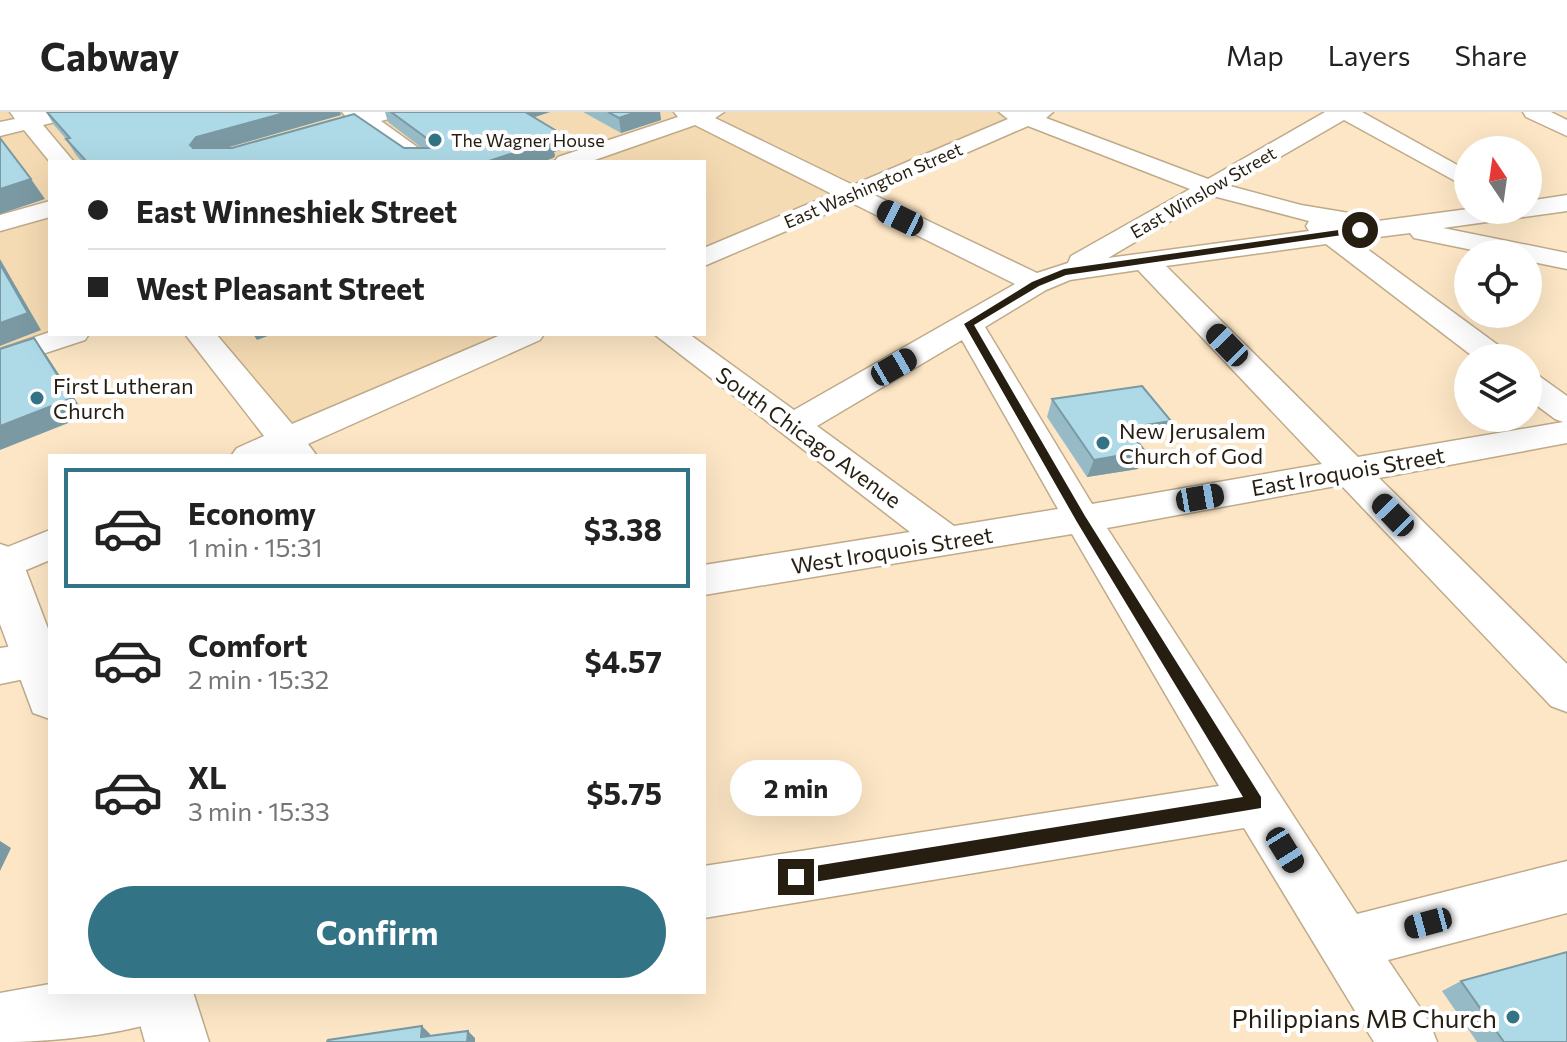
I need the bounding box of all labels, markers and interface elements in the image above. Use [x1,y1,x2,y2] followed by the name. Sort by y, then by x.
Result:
[40,32,179,79] text: Cabway
[1226,38,1284,72] text: Map
[1328,38,1410,72] text: Layers
[1454,38,1527,72] text: Share
[451,129,605,151] place label: The Wagner House
[426,131,444,149] marker: The Wagner House
[1454,136,1542,224] north arrow
[1454,136,1542,432] map controls
[780,137,966,233] street label: East Washington Street
[1126,141,1280,243] street label: East Winslow Street
[136,192,457,229] text: East Winneshiek Street
[873,197,927,239] car
[1342,212,1378,248] route start
[1454,240,1542,328] button: locate
[136,269,425,306] text: West Pleasant Street
[1202,319,1252,371] car
[1454,344,1542,432] button: layers
[867,345,921,389] car
[711,361,907,513] street label: South Chicago Avenue
[53,372,194,424] place label: First Lutheran Church
[28,389,46,407] marker: First Lutheran Church
[1119,417,1266,469] place label: New Jerusalem Church of God
[1094,434,1112,452] marker: New Jerusalem Church of God
[1249,441,1447,501] street label: East Iroquois Street
[1174,482,1226,514] car
[1368,489,1418,541] car
[92,492,164,564] icon: car
[188,494,316,531] text: Economy
[584,510,662,547] text: $3.38
[789,521,995,579] street label: West Iroquois Street
[188,531,323,562] text: 1 min · 15:31
[92,624,164,696] icon: car
[188,626,307,663] text: Comfort
[585,642,662,679] text: $4.57
[188,663,329,694] text: 2 min · 15:32
[92,756,164,828] icon: car
[188,758,227,795] text: XL
[730,761,862,817] callout: 2 min
[764,772,828,803] text: 2 min
[586,774,662,811] text: $5.75
[188,795,330,826] text: 3 min · 15:33
[1262,823,1308,877] car
[778,859,814,895] route end
[88,886,666,978] button: Confirm
[1402,905,1454,941] car
[1231,1002,1497,1033] place label: Philippians MB Church
[1504,1008,1522,1026] marker: Philippians MB Church

